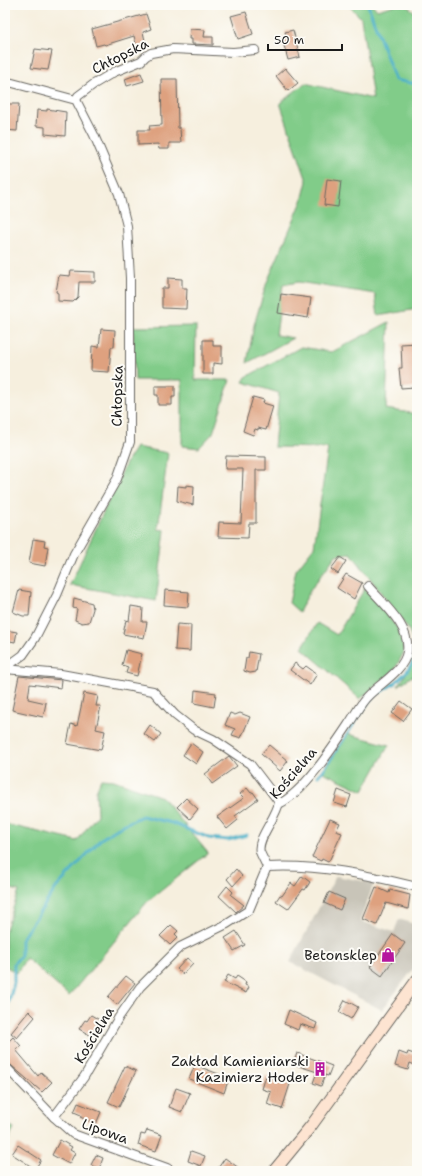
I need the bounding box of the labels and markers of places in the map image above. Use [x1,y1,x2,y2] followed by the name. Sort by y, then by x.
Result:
[304,946,377,964] place label: Betonsklep
[380,947,396,963] shop icon: Betonsklep
[171,1052,309,1086] place label: Zakład Kamieniarski Kazimierz Hoder
[312,1061,328,1077] building icon: Zakład Kamieniarski Kazimierz Hoder

